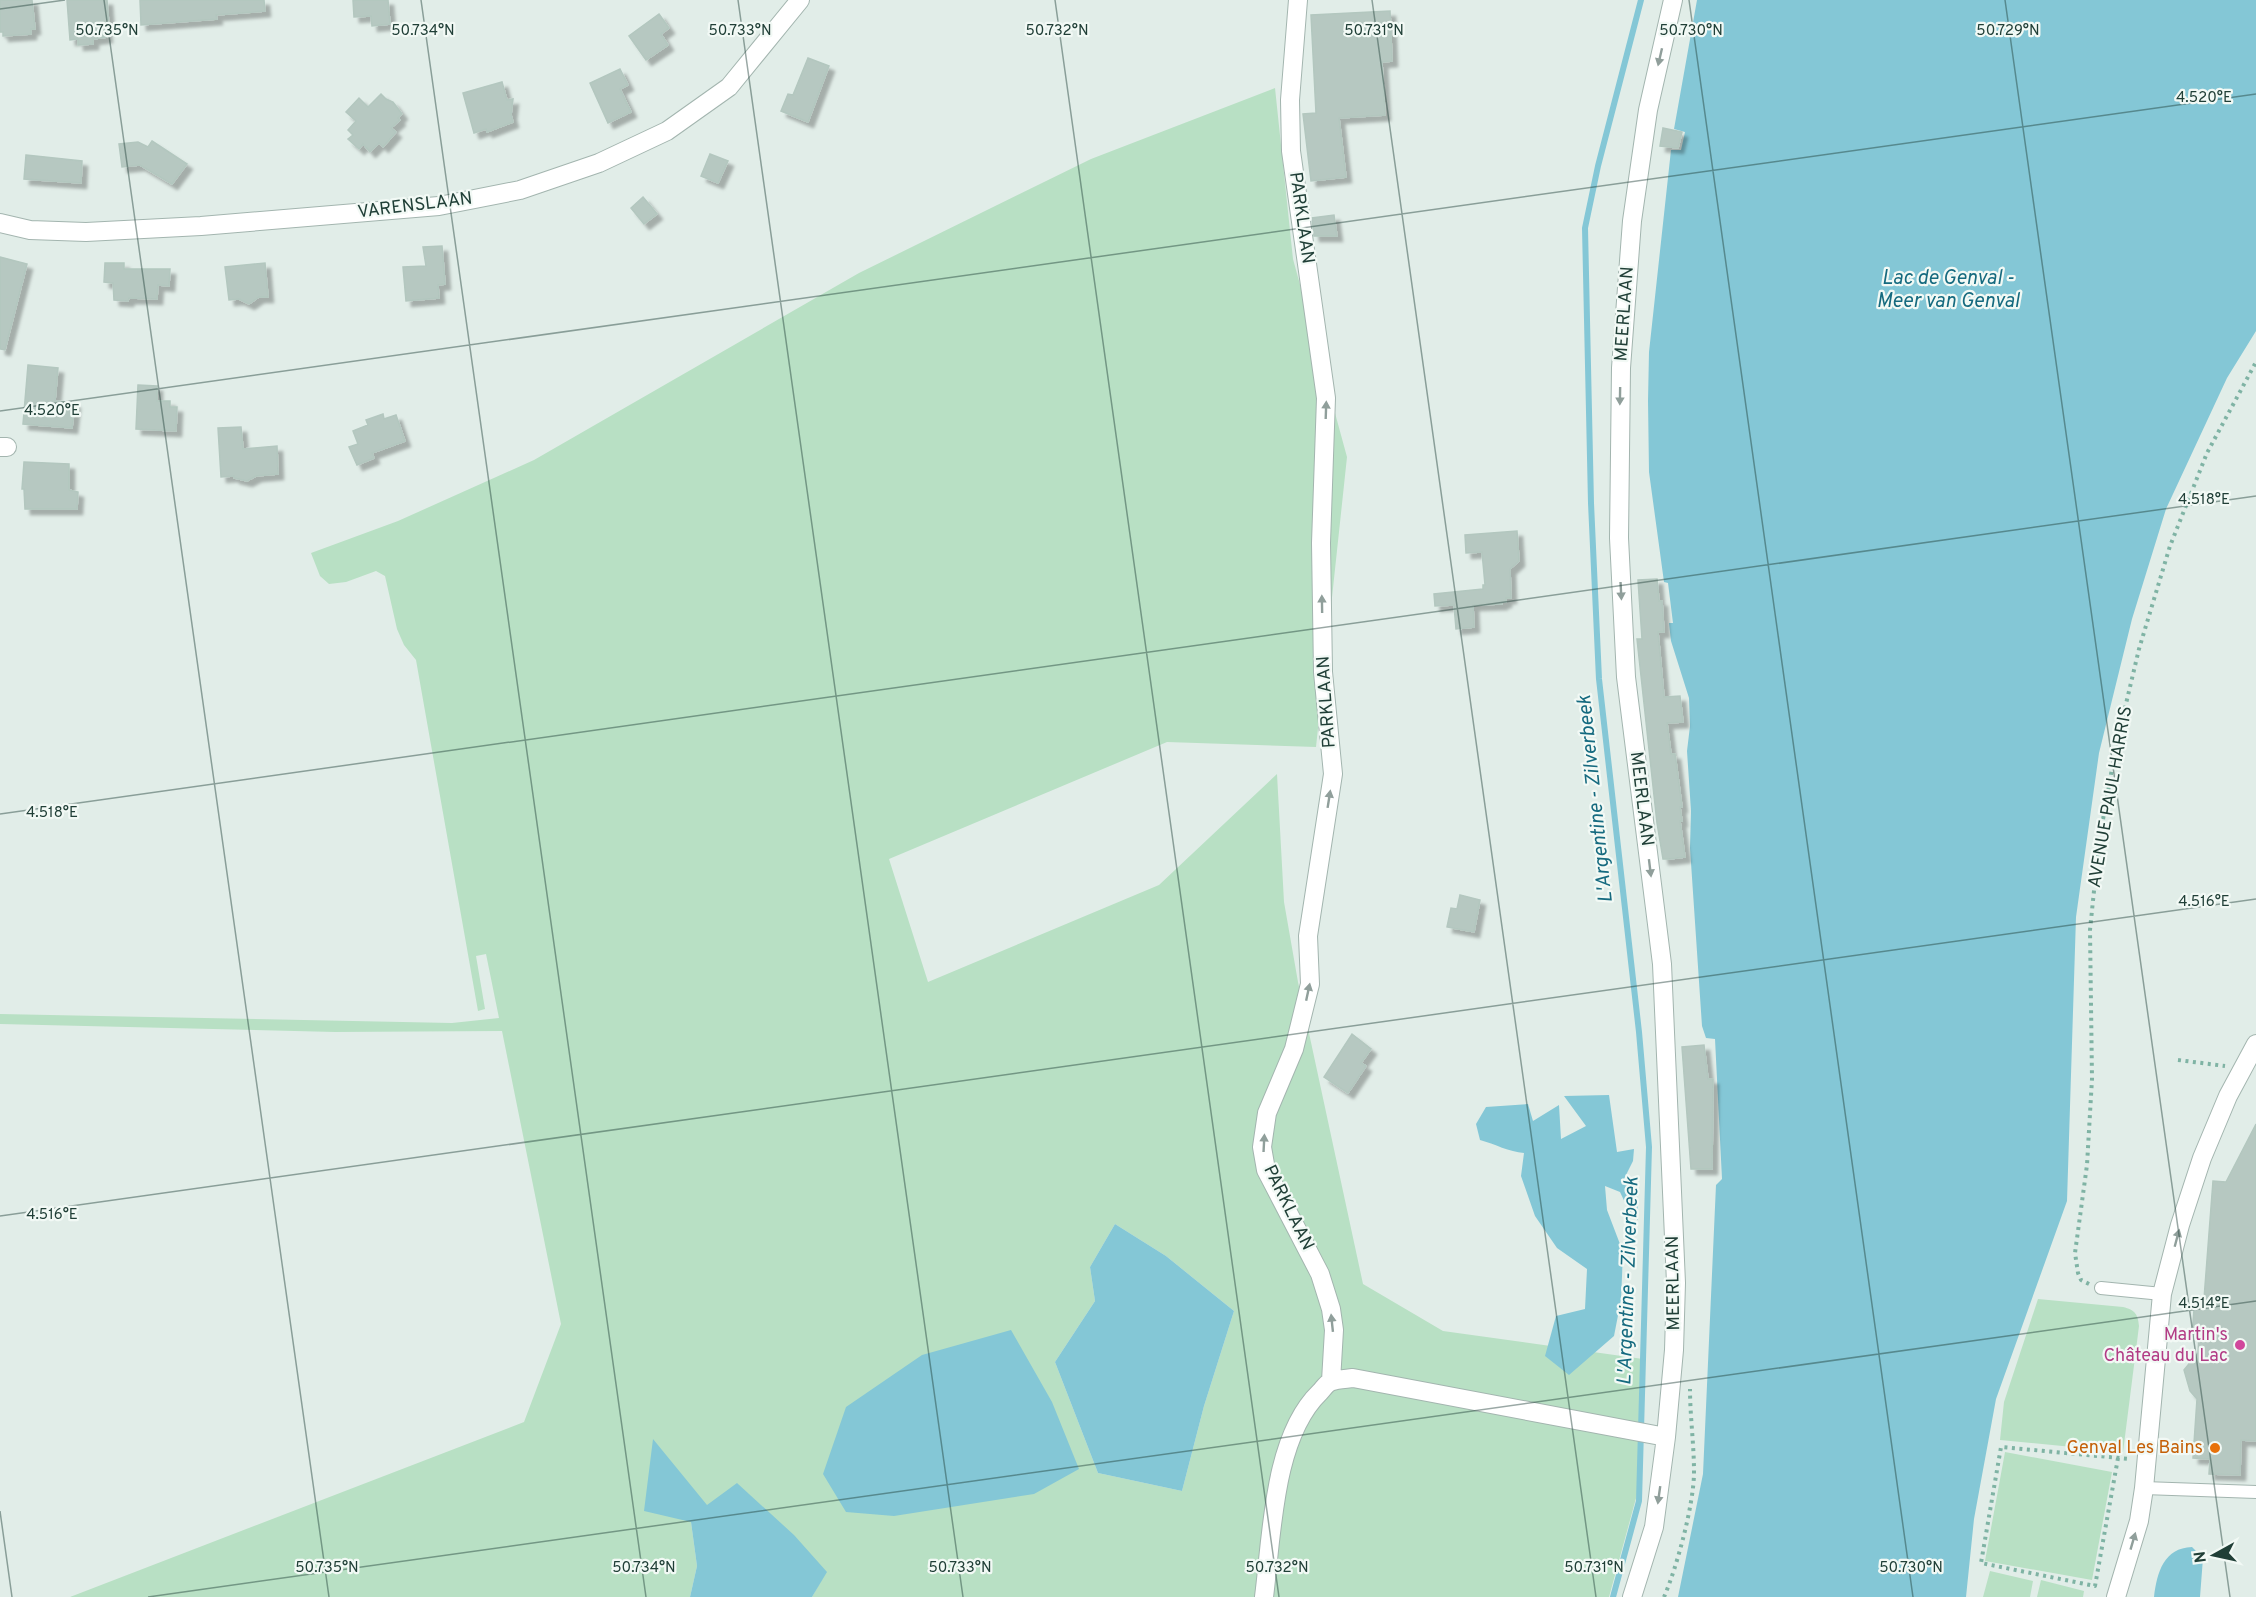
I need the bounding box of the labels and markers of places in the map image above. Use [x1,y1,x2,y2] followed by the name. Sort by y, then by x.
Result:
[2103,1324,2228,1368] place label: Martin's Château du Lac
[2233,1338,2247,1352] marker: Martin's Château du Lac
[2067,1437,2203,1460] place label: Genval Les Bains
[2208,1441,2222,1455] marker: Genval Les Bains

